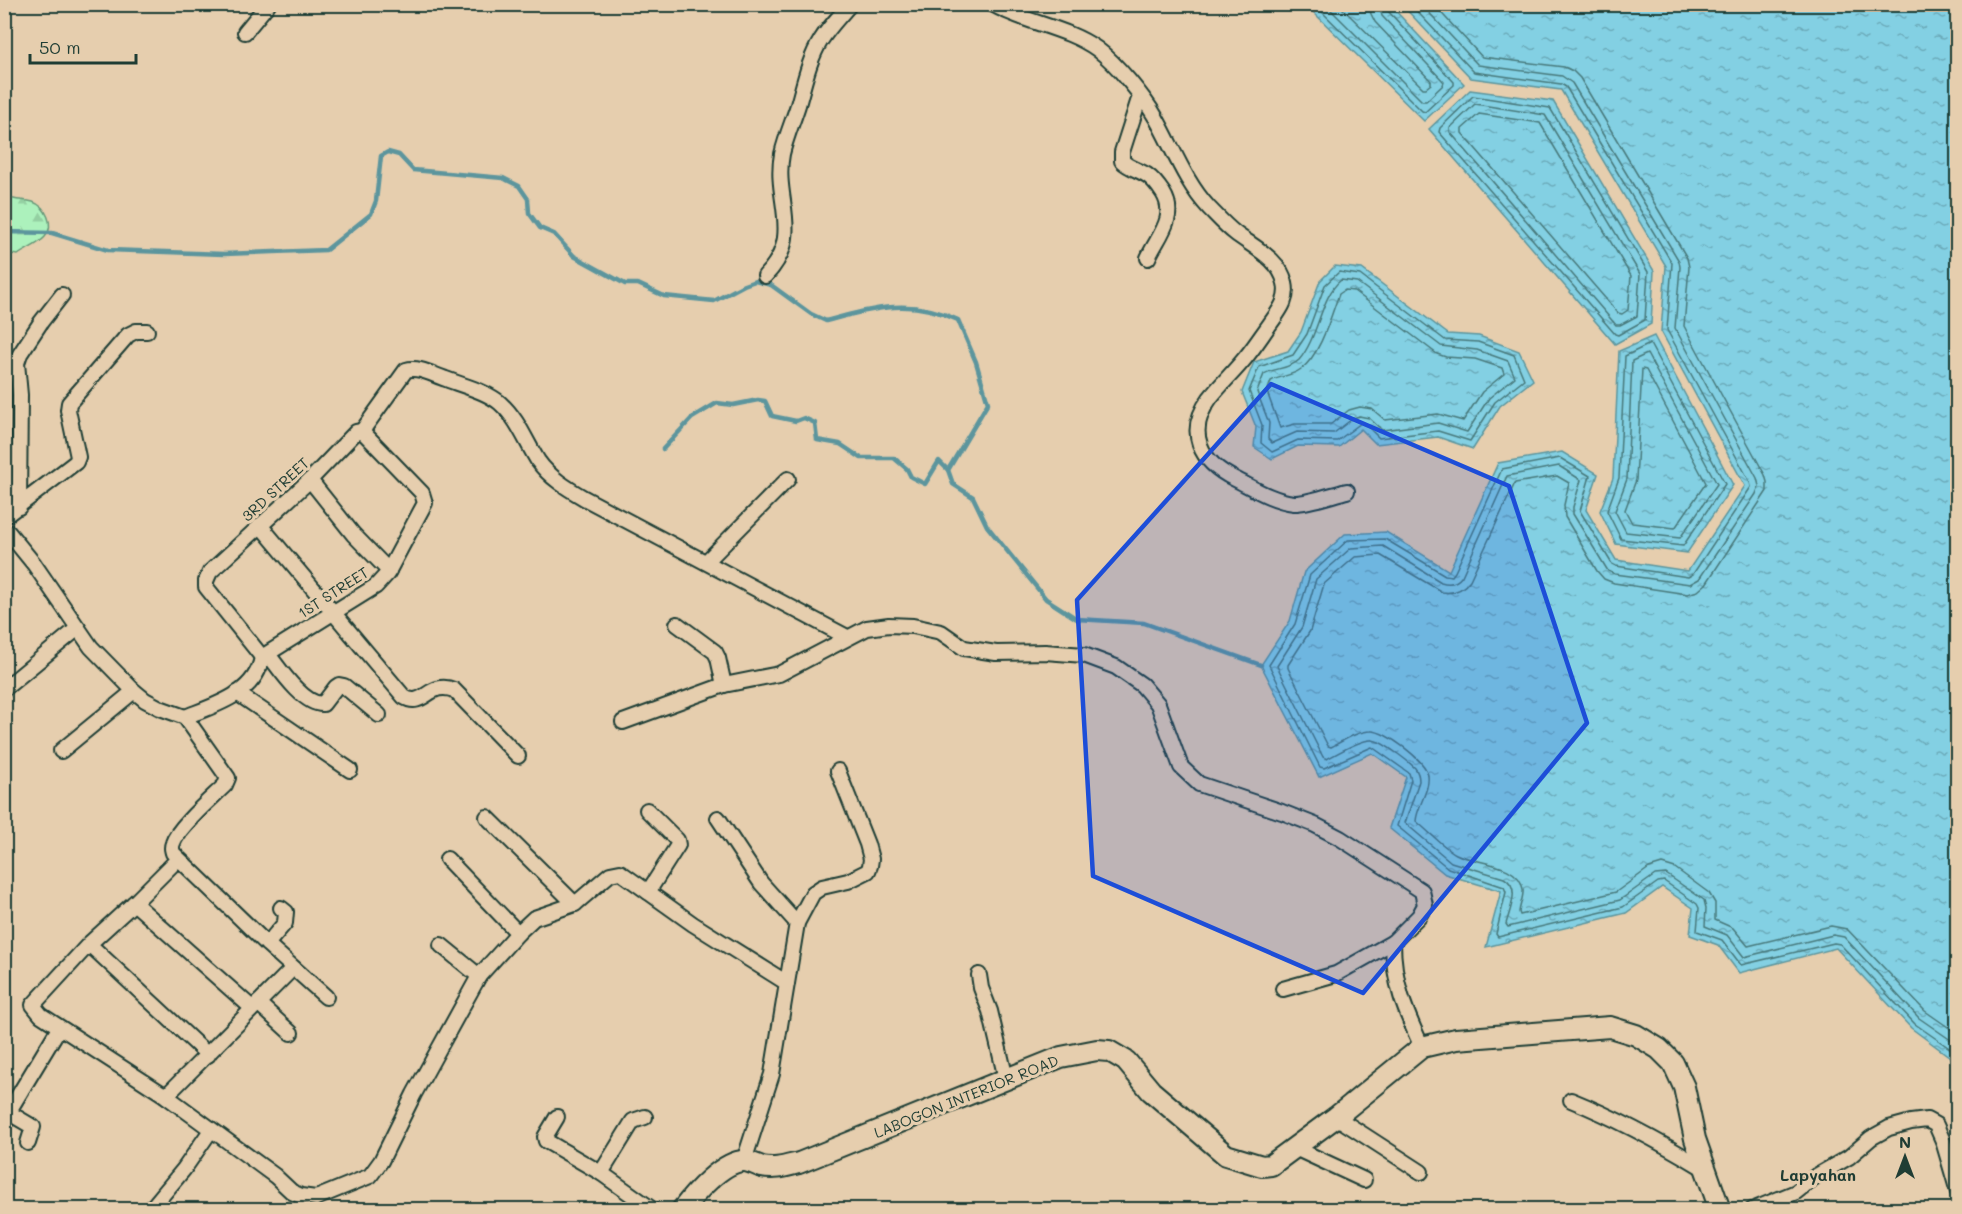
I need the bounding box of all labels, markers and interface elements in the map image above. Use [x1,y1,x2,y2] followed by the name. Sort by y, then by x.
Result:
[30,27,136,65] scale bar
[39,35,81,59] text: 50 m
[237,453,313,525] street label: 3RD STREET
[294,562,372,622] street label: 1ST STREET
[871,1050,1061,1142] street label: LABOGON INTERIOR ROAD
[1875,1127,1935,1187] north arrow
[1899,1131,1911,1152] text: N
[1780,1164,1856,1185] district label: Lapyahan

